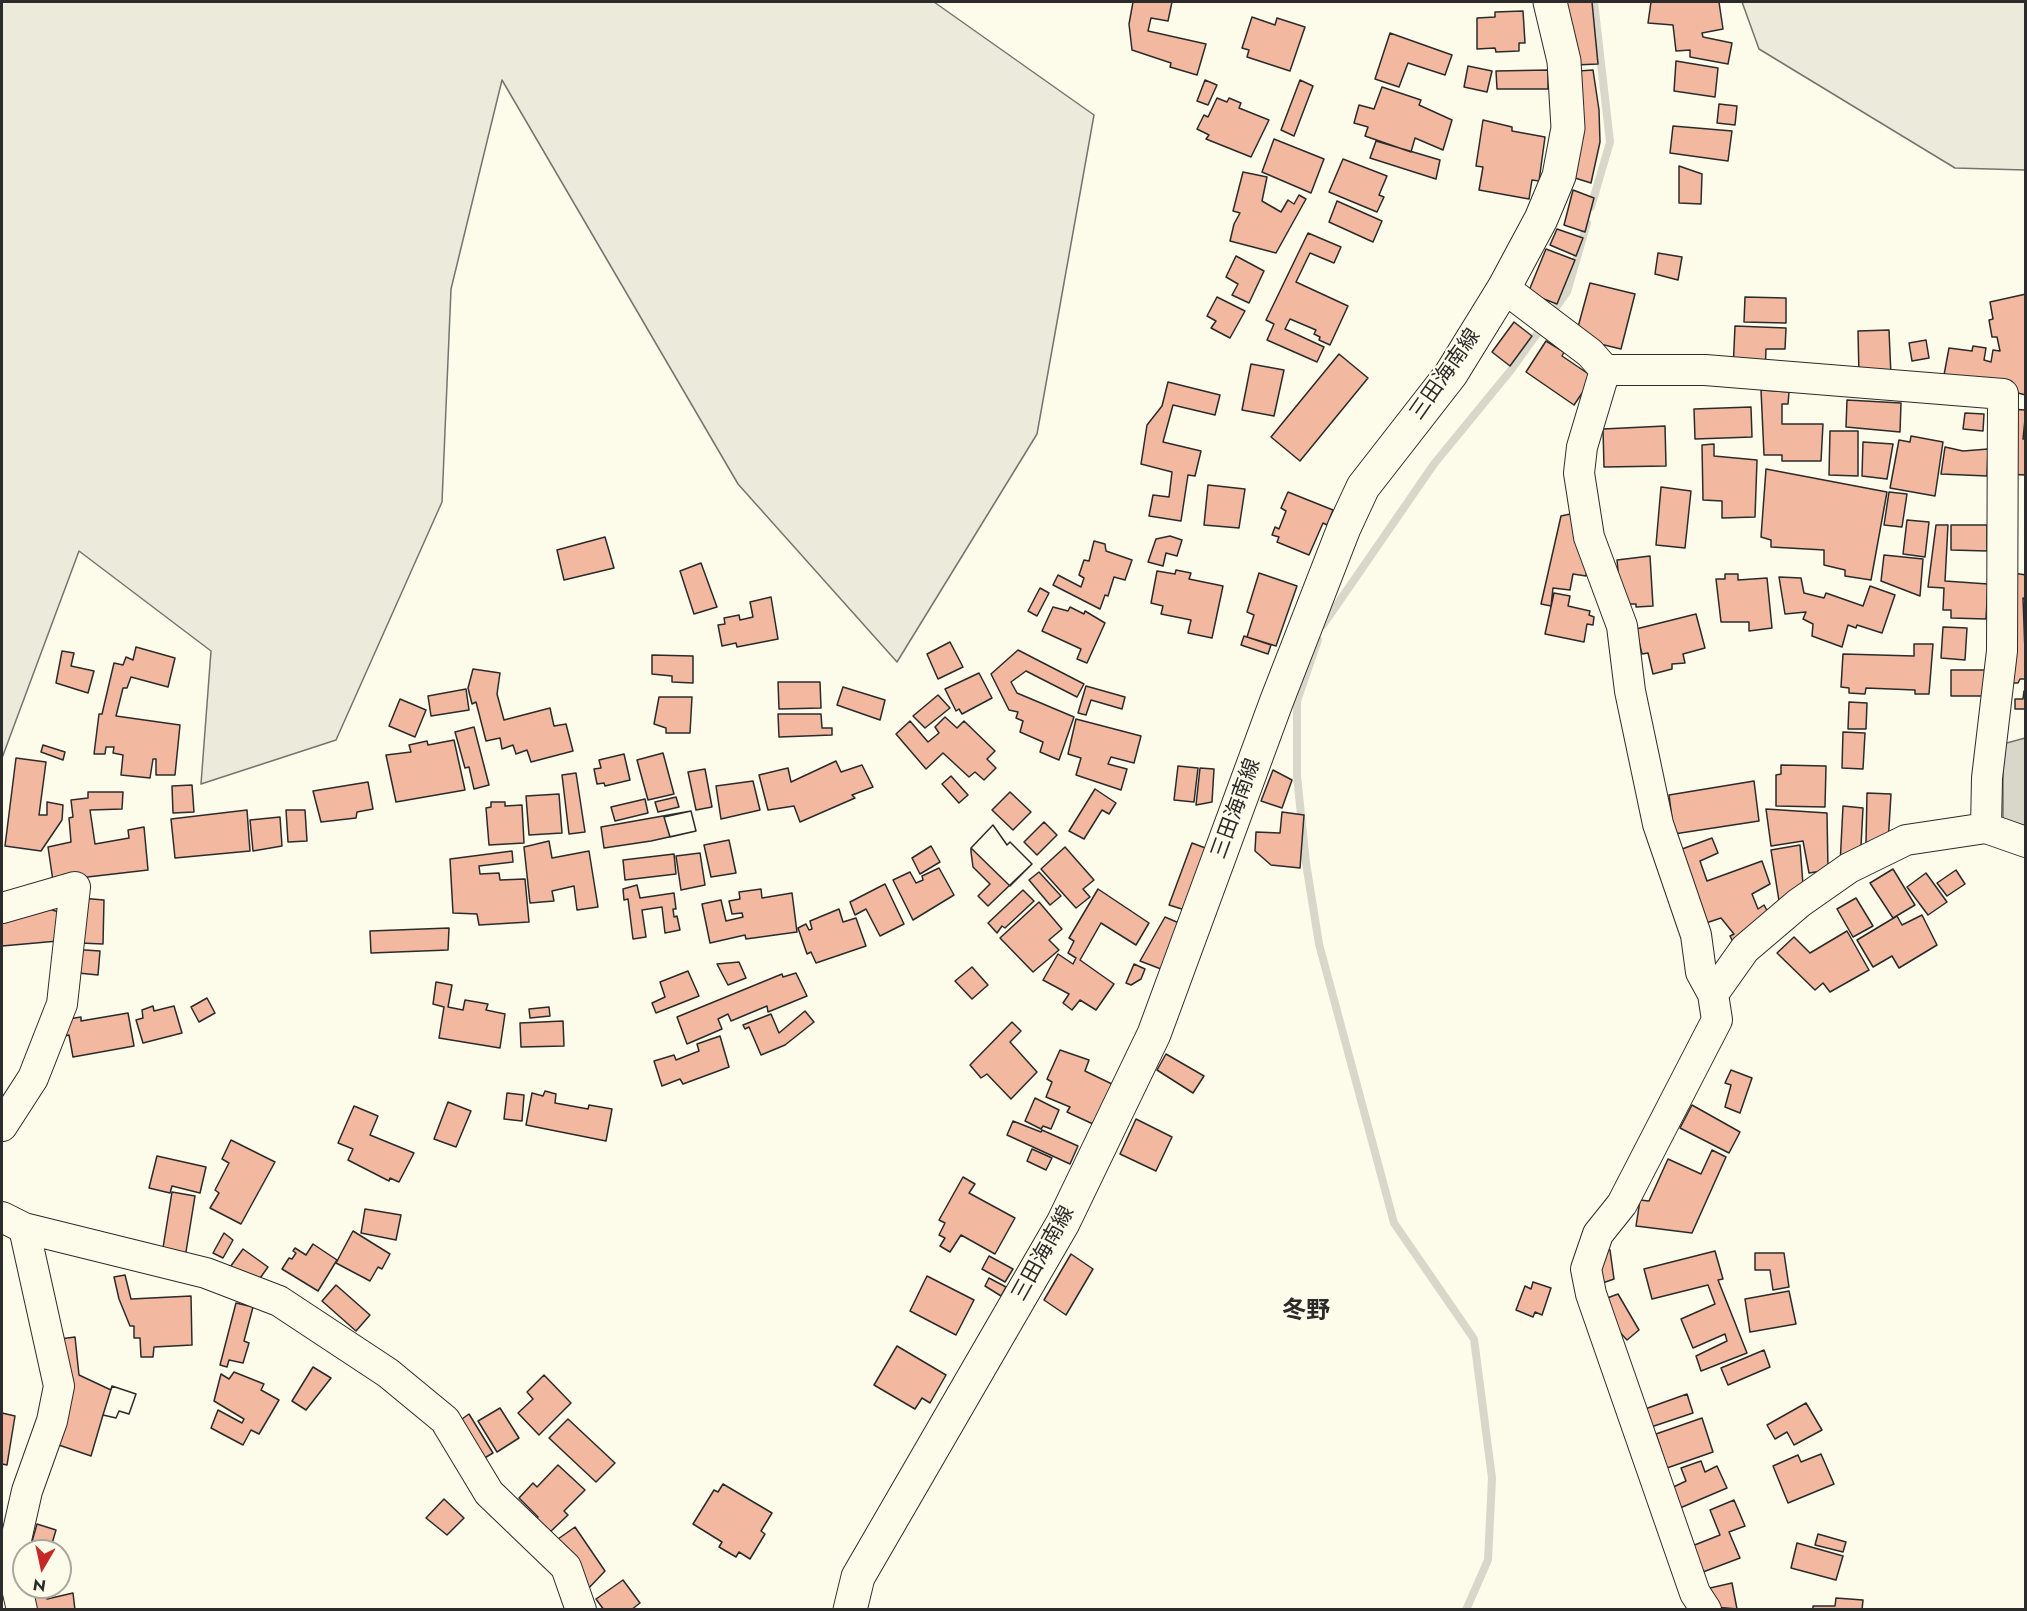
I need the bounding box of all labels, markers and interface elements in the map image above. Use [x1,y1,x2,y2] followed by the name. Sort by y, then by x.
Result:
[1406,325,1486,425] street label: 三田海南線
[1207,755,1267,863] street label: 三田海南線
[1008,1202,1080,1306] street label: 三田海南線
[1282,1298,1330,1326] district label: 冬野
[12,1539,72,1599] north arrow
[31,1573,47,1598] text: N

